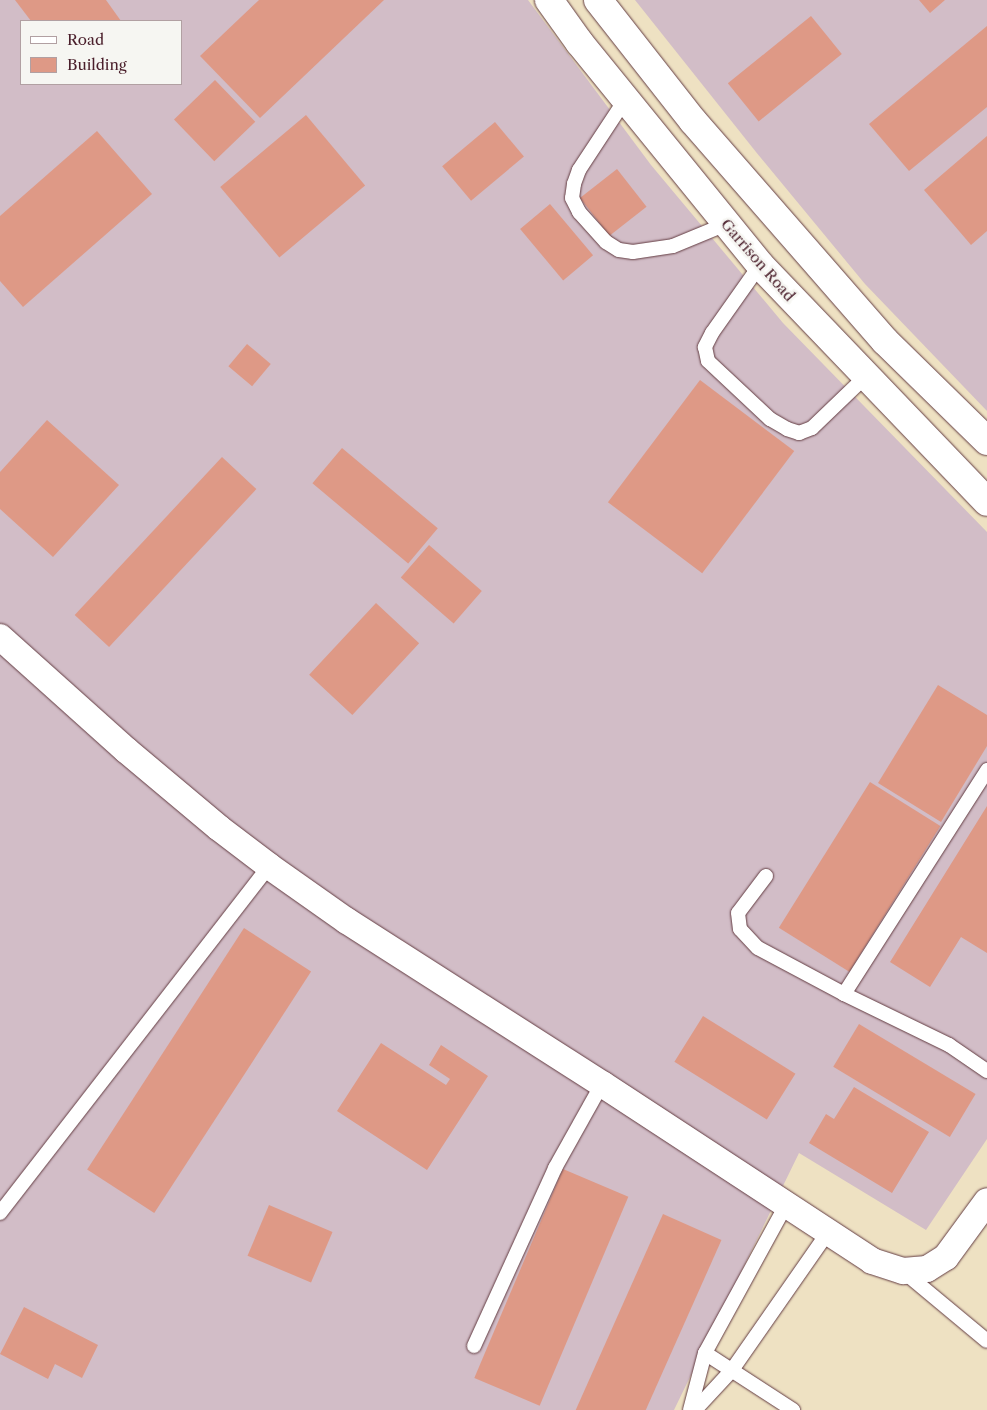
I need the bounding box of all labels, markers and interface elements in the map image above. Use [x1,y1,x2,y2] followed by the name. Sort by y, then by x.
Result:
[20,20,182,85] legend
[67,30,104,49] text: Road
[67,55,127,74] text: Building
[717,215,799,305] street label: Garrison Road

